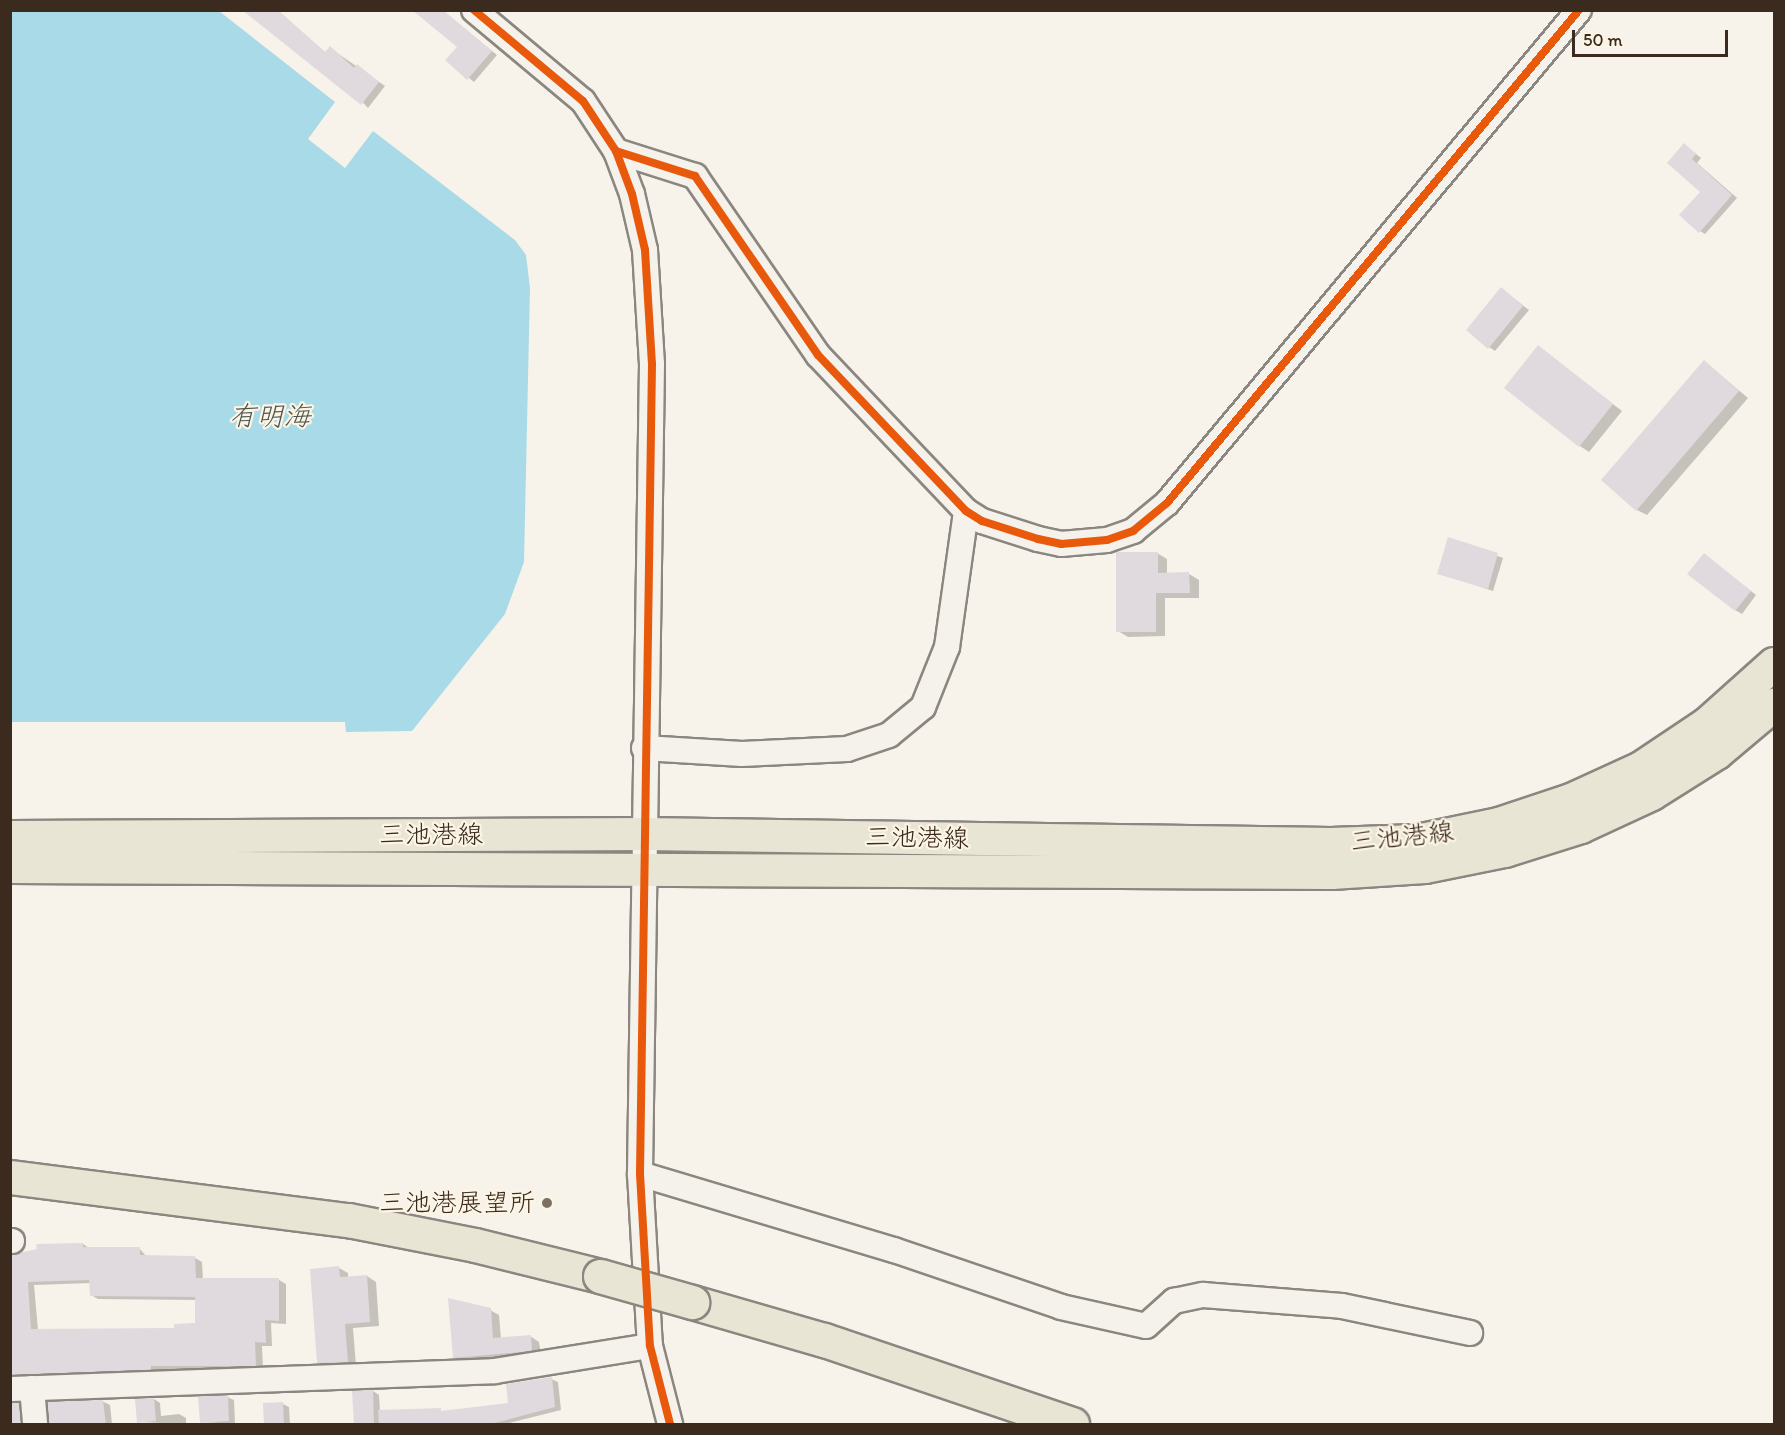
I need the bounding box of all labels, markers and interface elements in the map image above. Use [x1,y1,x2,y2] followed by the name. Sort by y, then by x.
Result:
[1575,18,1731,56] scale bar
[1583,29,1623,51] text: 50 m
[230,400,310,432] water label: 有明海
[1349,816,1455,858] street label: 三池港線
[379,819,483,851] street label: 三池港線
[865,821,969,855] street label: 三池港線
[379,1187,535,1219] place label: 三池港展望所
[540,1196,554,1210] marker: 三池港展望所

